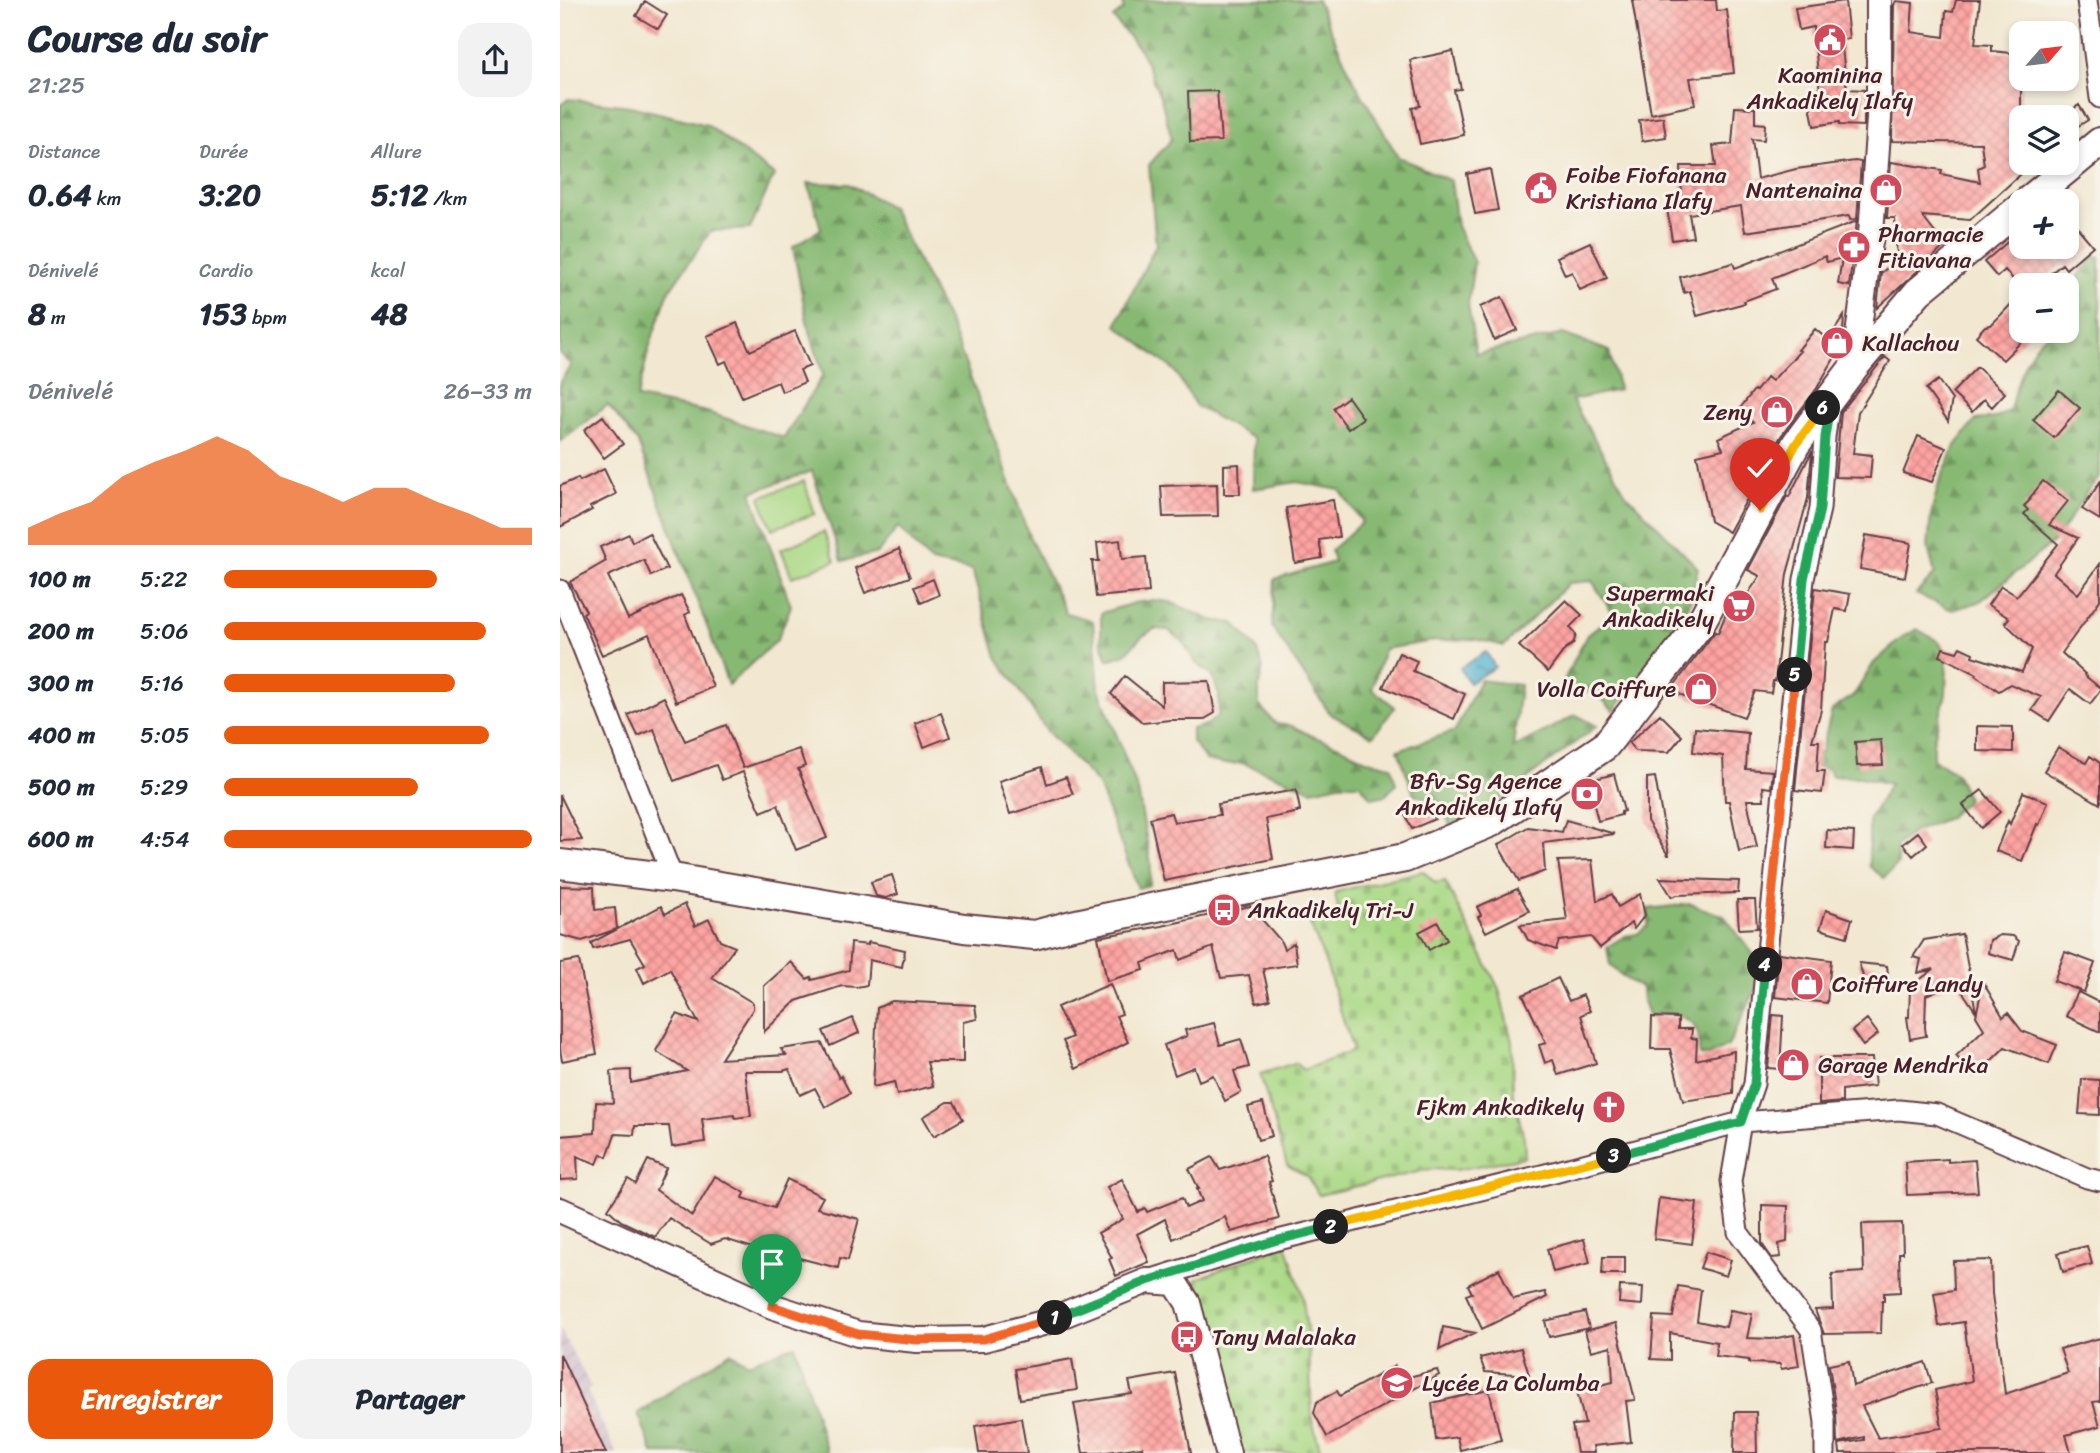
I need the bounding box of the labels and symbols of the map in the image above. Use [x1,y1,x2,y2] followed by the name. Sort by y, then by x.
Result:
[1811,21,1849,59] public building icon: Kaominina Ankadikely Ilafy
[2009,21,2079,91] north arrow
[1746,55,1913,122] place label: Kaominina Ankadikely Ilafy
[1566,155,1727,222] place label: Foibe Fiofanana Kristiana Ilafy
[1522,169,1560,207] public building icon: Foibe Fiofanana Kristiana Ilafy
[1746,170,1862,211] place label: Nantenaina
[1867,171,1905,209] shop icon: Nantenaina
[1878,214,1984,281] place label: Pharmacie Fitiavana
[1835,228,1873,266] pharmacy icon: Pharmacie Fitiavana
[1862,323,1960,364] place label: Kallachou
[1818,324,1856,362] shop icon: Kallachou
[1806,390,1840,426] pin: 6
[1703,392,1752,433] place label: Zeny
[1758,393,1796,431] shop icon: Zeny
[1730,438,1790,510] pin
[1602,573,1715,640] place label: Supermaki Ankadikely
[1720,587,1758,625] supermarket icon: Supermaki Ankadikely
[1778,658,1812,692] pin: 5
[1537,669,1676,710] place label: Volla Coiffure
[1682,670,1720,708] shop icon: Volla Coiffure
[1395,761,1562,828] place label: Bfv-Sg Agence Ankadikely Ilafy
[1568,775,1606,813] bank icon: Bfv-Sg Agence Ankadikely Ilafy
[1247,890,1414,931] place label: Ankadikely Tri-J
[1205,891,1243,929] bus stop icon: Ankadikely Tri-J
[1748,948,1782,982] pin: 4
[1832,964,1983,1005] place label: Coiffure Landy
[1788,965,1826,1003] shop icon: Coiffure Landy
[1818,1045,1989,1086] place label: Garage Mendrika
[1774,1046,1812,1084] shop icon: Garage Mendrika
[1417,1087,1584,1128] place label: Fjkm Ankadikely
[1590,1088,1628,1126] church icon: Fjkm Ankadikely
[1596,1138,1632,1174] pin: 3
[1314,1210,1348,1244] pin: 2
[742,1234,802,1306] pin
[1037,1300,1072,1336] pin: 1
[1212,1317,1356,1358] place label: Tany Malalaka
[1168,1318,1206,1356] bus stop icon: Tany Malalaka
[1422,1363,1600,1404] place label: Lycée La Columba
[1378,1364,1416,1402] school or university icon: Lycée La Columba

